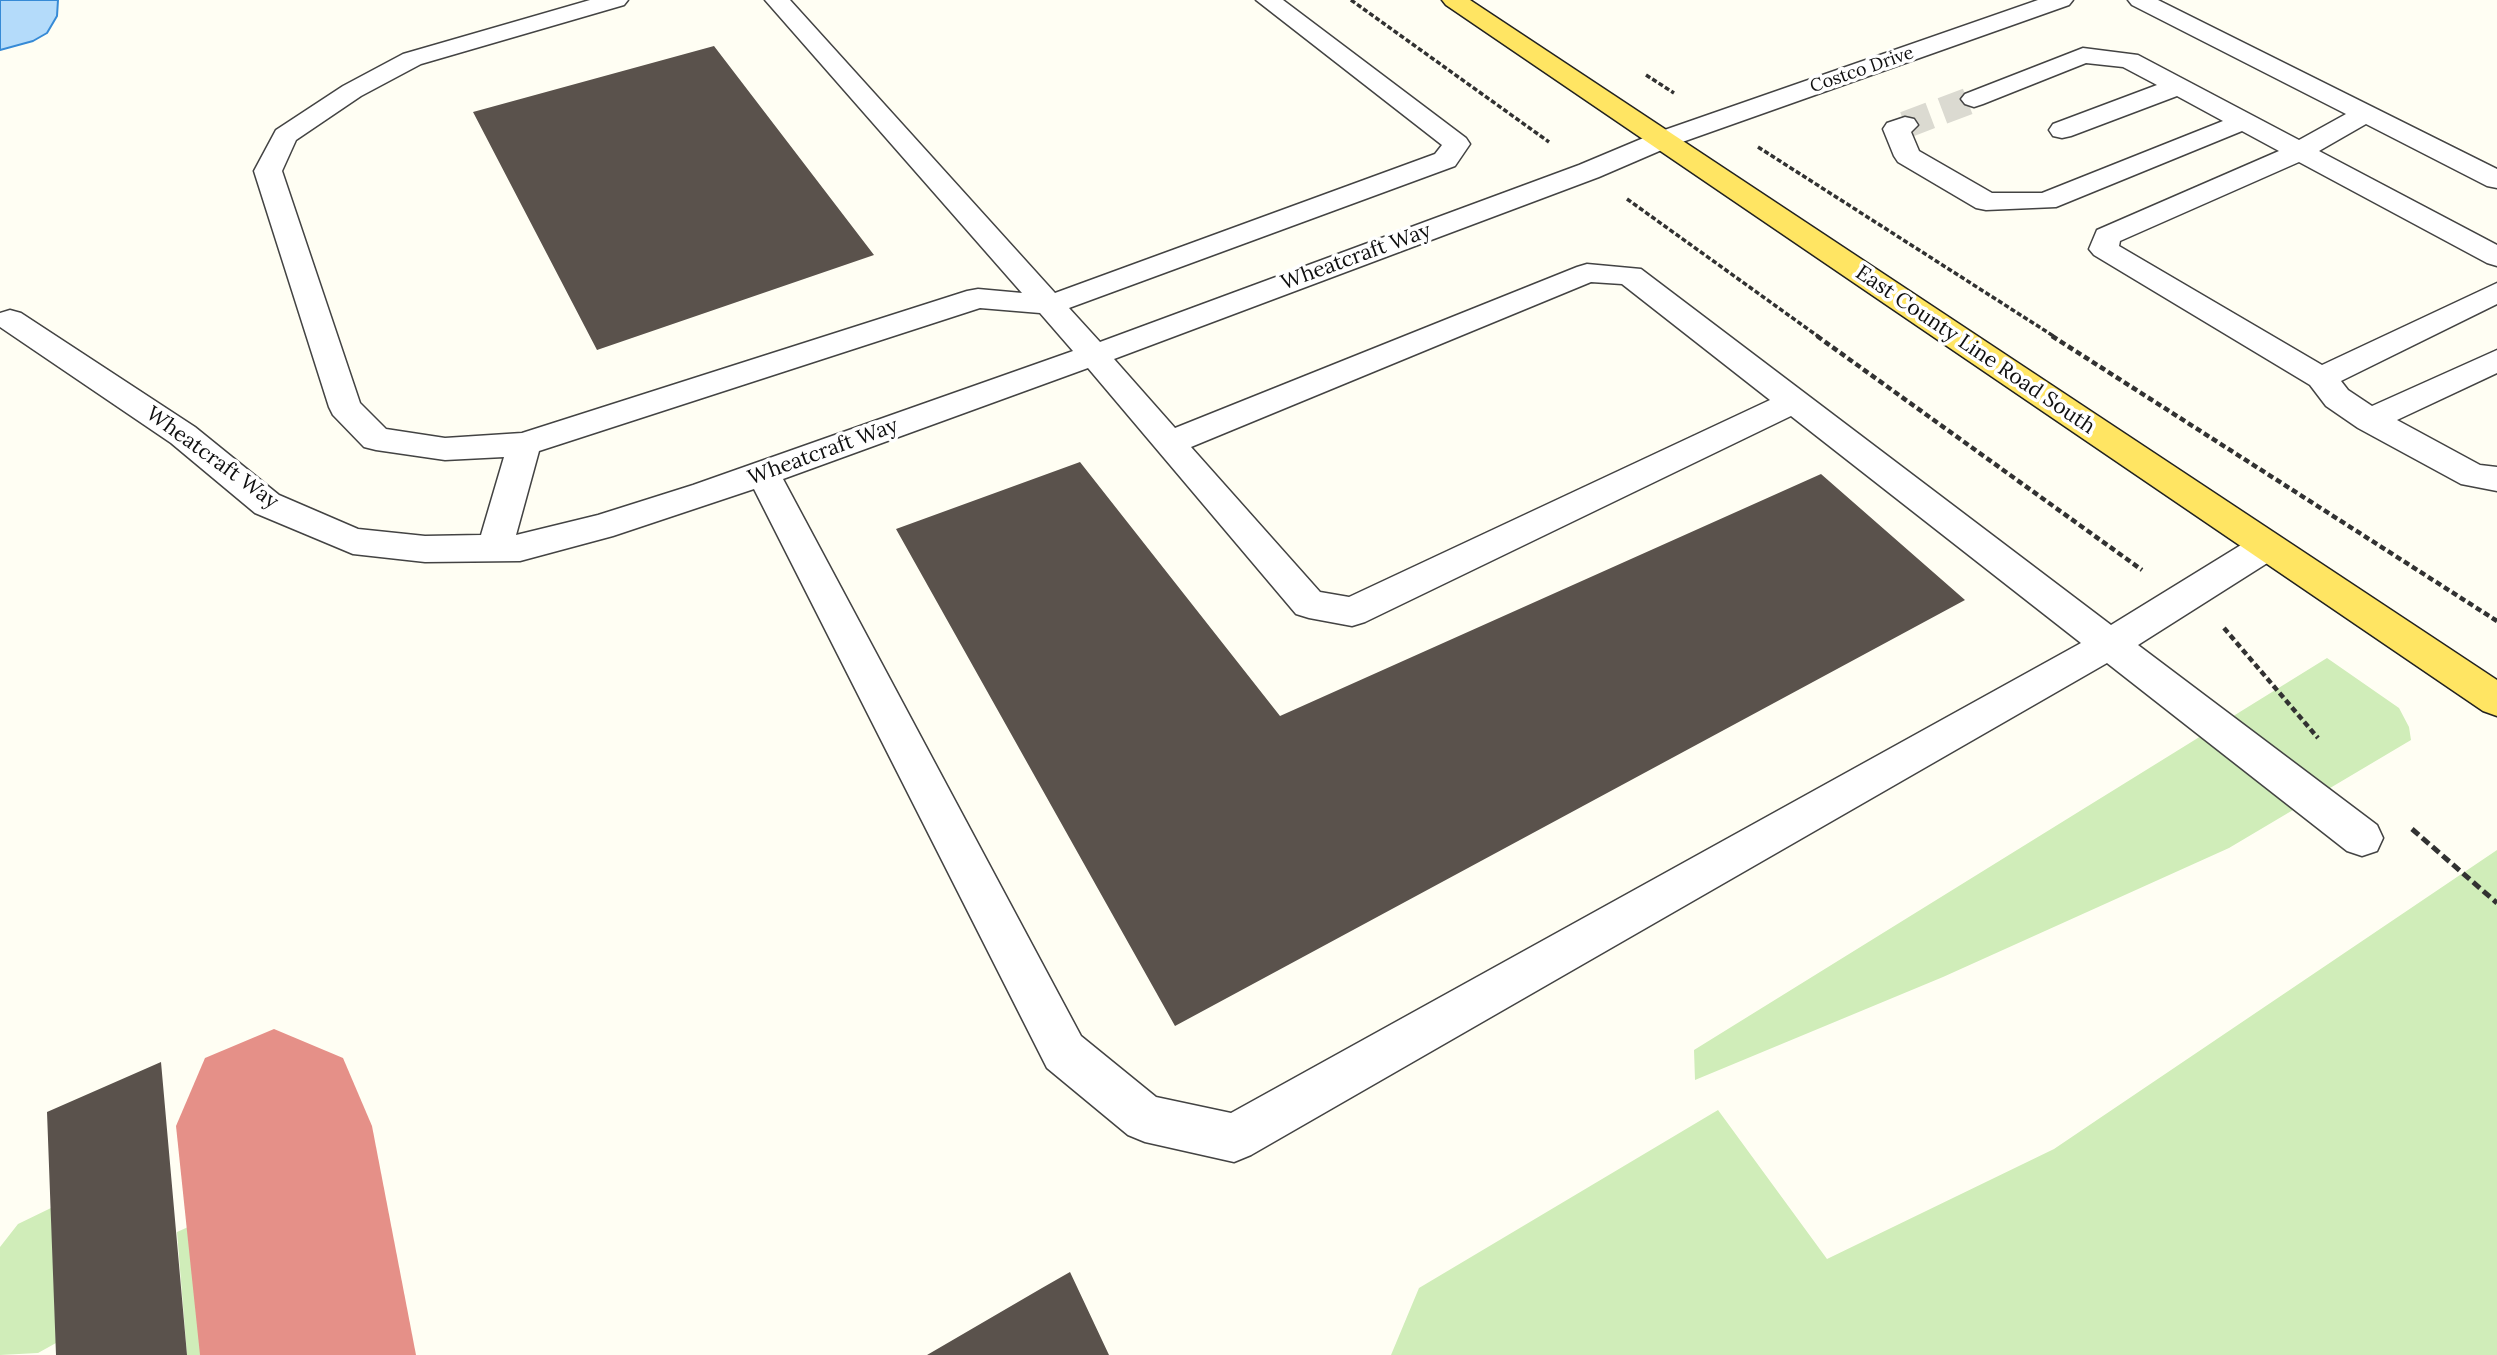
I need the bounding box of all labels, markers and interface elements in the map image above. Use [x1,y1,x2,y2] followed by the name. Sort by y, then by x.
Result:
[1807,42,1917,98] street label: Costco Drive
[1278,218,1434,296] street label: Wheatcraft Way
[1850,260,2100,440] street label: East County Line Road South
[141,401,283,515] street label: Wheatcraft Way
[745,413,901,491] street label: Wheatcraft Way

